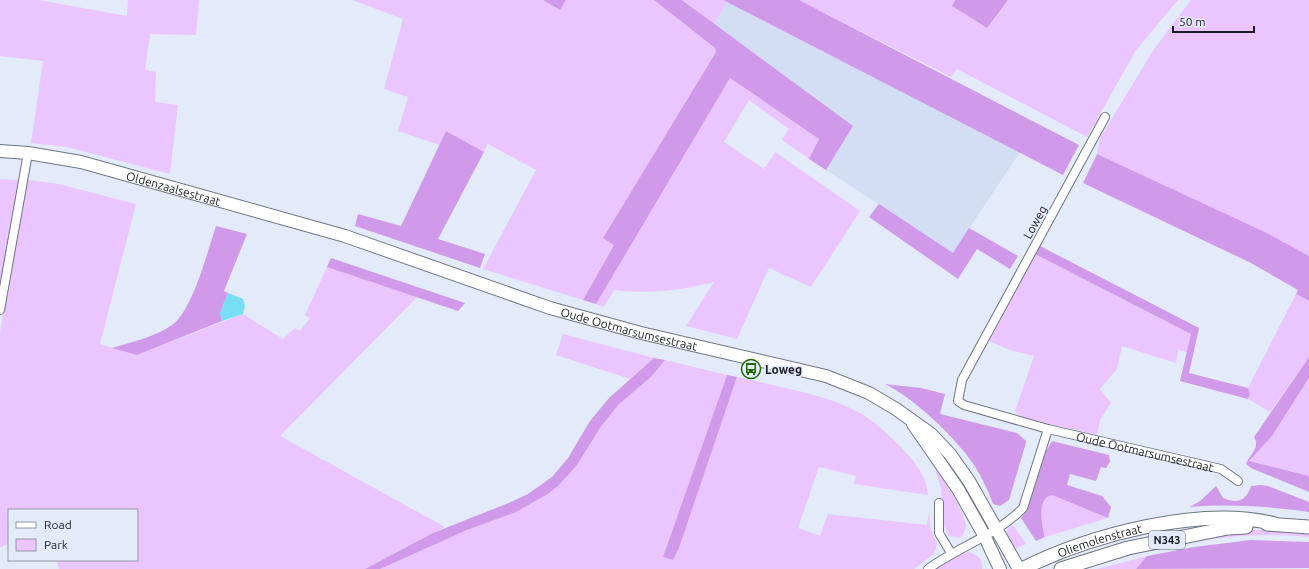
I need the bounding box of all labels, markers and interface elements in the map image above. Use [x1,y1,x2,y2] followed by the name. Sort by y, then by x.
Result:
[1173,8,1254,34] scale bar
[1179,15,1206,28] text: 50 m
[125,169,223,207] street label: Oldenzaalsestraat
[1021,203,1049,241] street label: Loweg
[559,305,699,352] street label: Oude Ootmarsumsestraat
[740,358,762,380] bus stop icon: Loweg
[765,363,802,376] place label: Loweg
[1075,429,1215,474] street label: Oude Ootmarsumsestraat
[8,509,138,561] legend
[44,518,72,531] text: Road
[1055,521,1143,559] street label: Oliemolenstraat
[1149,531,1185,549] road number: N343
[44,538,68,551] text: Park

